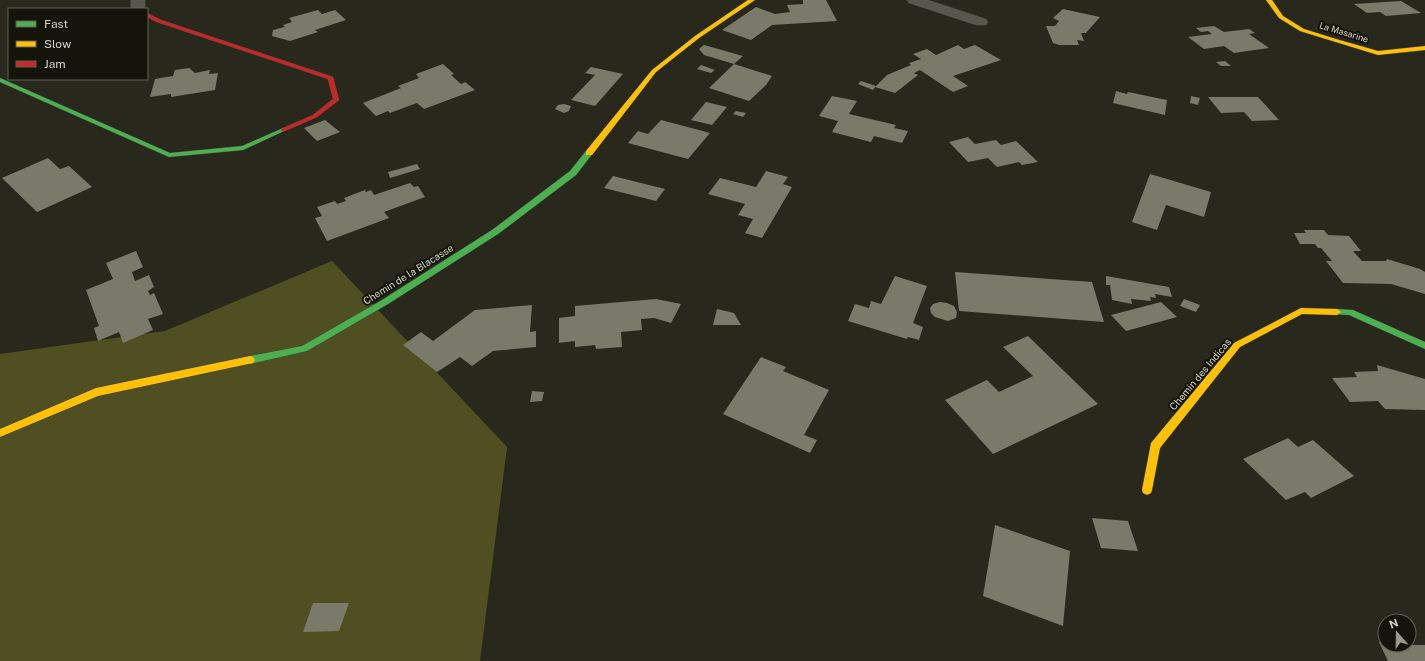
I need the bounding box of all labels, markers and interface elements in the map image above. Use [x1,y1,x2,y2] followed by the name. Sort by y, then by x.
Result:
[8,8,148,80] legend
[44,17,69,31] text: Fast
[1318,19,1370,45] street label: La Masarine
[44,37,72,51] text: Slow
[44,57,66,71] text: Jam
[361,241,456,307] street label: Chemin de la Blacasse
[1167,336,1233,412] street label: Chemin des Indicas
[1377,613,1417,653] north arrow
[1387,616,1400,631] text: N

